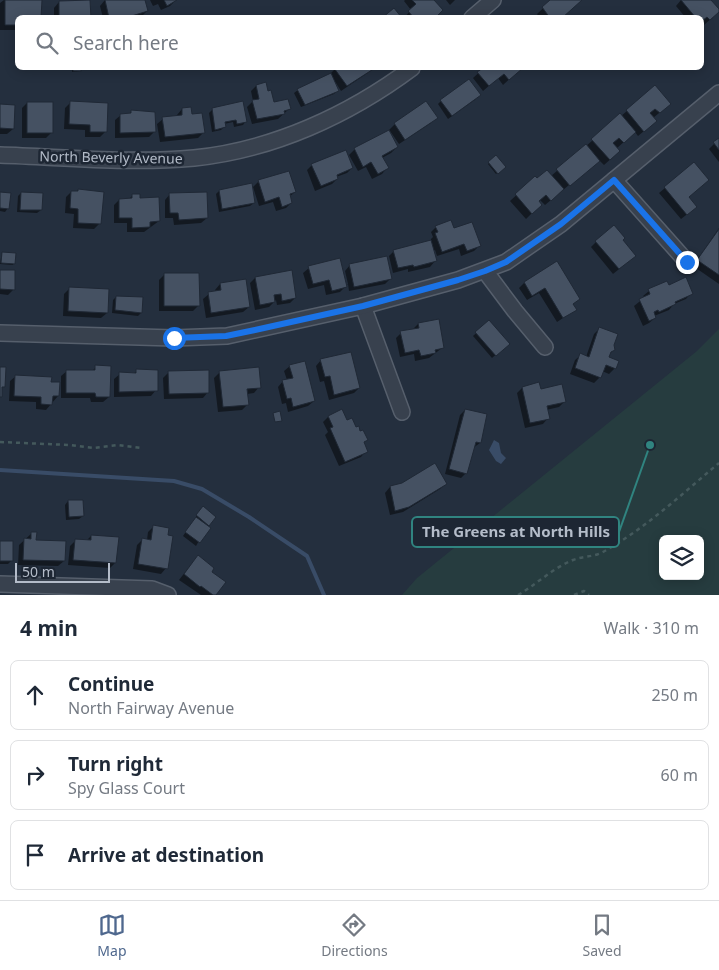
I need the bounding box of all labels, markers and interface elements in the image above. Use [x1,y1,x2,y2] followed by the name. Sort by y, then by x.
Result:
[15,15,704,70] search box
[33,29,61,57] icon: search
[73,30,179,56] text: Search here
[39,146,183,168] street label: North Beverly Avenue
[676,251,699,274] route end
[163,327,186,350] route start
[412,517,619,547] callout: The Greens at North Hills
[422,521,610,541] text: The Greens at North Hills
[659,535,704,580] map controls
[659,535,704,580] button: layers
[15,560,110,583] scale bar
[22,562,55,581] text: 50 m
[20,614,78,642] text: 4 min
[604,617,699,639] text: Walk · 310 m
[68,671,154,697] text: Continue
[21,681,49,709] icon: ahead
[651,684,698,706] text: 250 m
[68,697,234,719] text: North Fairway Avenue
[68,751,163,777] text: Turn right
[21,761,49,789] icon: right
[661,764,698,786] text: 60 m
[68,777,185,799] text: Spy Glass Court
[21,841,49,869] icon: arrive
[68,842,264,868] text: Arrive at destination
[97,911,127,960] tab: Map
[321,911,388,960] tab: Directions
[582,911,622,960] tab: Saved

